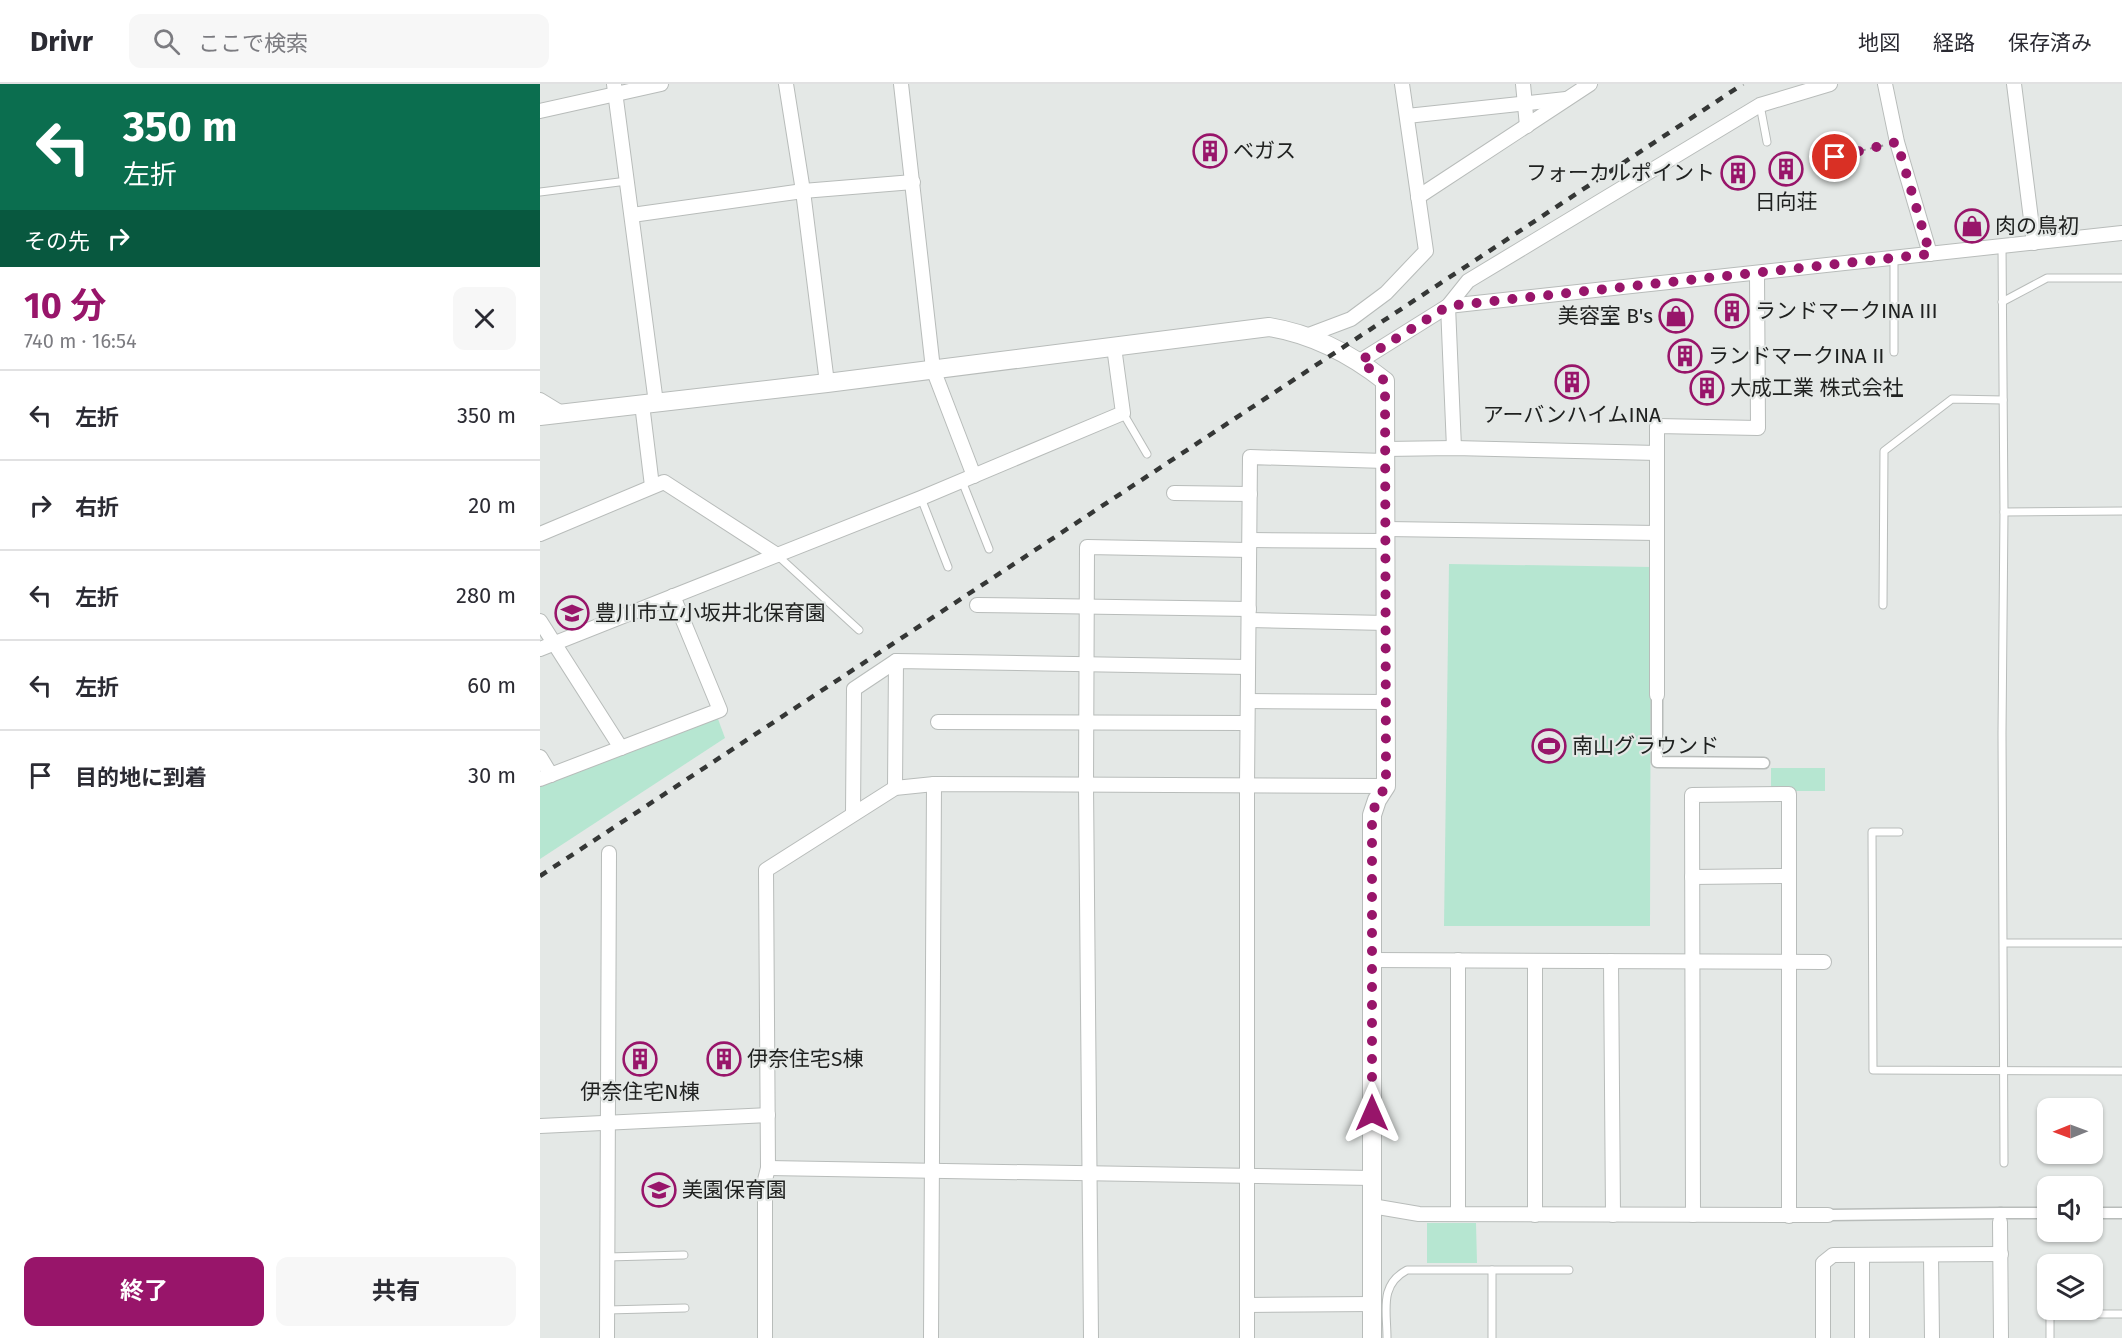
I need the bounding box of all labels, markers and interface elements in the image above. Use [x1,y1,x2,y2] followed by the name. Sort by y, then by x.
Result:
[129,14,549,68] search box
[30,25,93,58] text: Drivr
[150,25,183,58] icon: search
[198,30,308,57] text: ここで検索
[1858,30,1900,56] text: 地図
[1933,30,1975,56] text: 経路
[2008,30,2092,56] text: 保存済み
[123,102,237,152] text: 350 m
[24,108,102,186] icon: left
[1809,131,1860,182] pin
[1192,133,1228,169] building icon: ベガス
[1233,138,1296,164] place label: ベガス
[1818,140,1851,173] icon: arrive
[1768,151,1804,187] building icon: 日向荘
[1720,155,1756,191] building icon: フォーカルポイント
[123,159,177,191] text: 左折
[1526,160,1715,186] place label: フォーカルポイント
[1755,189,1818,215] place label: 日向荘
[1954,208,1990,244] shop icon: 肉の鳥初
[1995,213,2079,239] place label: 肉の鳥初
[102,222,135,255] icon: right
[24,228,90,255] text: その先
[24,284,106,328] text: 10 分
[453,287,516,350] button: close
[1714,293,1750,329] building icon: ランドマークINA III
[1658,298,1694,334] shop icon: 美容室 B's
[1755,298,1938,324] place label: ランドマークINA III
[1558,303,1653,329] place label: 美容室 B's
[24,329,137,353] text: 740 m · 16:54
[1667,338,1703,374] building icon: ランドマークINA II
[1708,343,1885,369] place label: ランドマークINA II
[1554,364,1590,400] building icon: アーバンハイムINA
[1689,370,1725,406] building icon: 大成工業 株式会社
[1730,375,1904,401] place label: 大成工業 株式会社
[24,399,57,432] icon: left
[457,402,516,429] text: 350 m
[1483,402,1661,428] place label: アーバンハイムINA
[75,404,119,431] text: 左折
[24,489,57,522] icon: right
[468,492,516,519] text: 20 m
[75,494,119,521] text: 右折
[24,579,57,612] icon: left
[456,582,516,609] text: 280 m
[75,584,119,611] text: 左折
[554,595,590,631] school or university icon: 豊川市立小坂井北保育園
[595,600,826,626] place label: 豊川市立小坂井北保育園
[24,669,57,702] icon: left
[467,672,516,699] text: 60 m
[75,674,119,701] text: 左折
[1531,728,1567,764] sports icon: 南山グラウンド
[1572,733,1719,759] place label: 南山グラウンド
[24,759,57,792] icon: arrive
[468,762,516,789] text: 30 m
[75,764,207,791] text: 目的地に到着
[622,1041,658,1077] building icon: 伊奈住宅N棟
[706,1041,742,1077] building icon: 伊奈住宅S棟
[747,1046,863,1072] place label: 伊奈住宅S棟
[580,1079,700,1105] place label: 伊奈住宅N棟
[1340,1081,1404,1145] position arrow
[2037,1098,2103,1164] north arrow
[2037,1098,2103,1320] map controls
[641,1172,677,1208] school or university icon: 美園保育園
[2037,1176,2103,1242] button: sound
[682,1177,787,1203] place label: 美園保育園
[2037,1254,2103,1320] button: layers
[24,1257,264,1326] button: 終了
[276,1257,516,1326] button: 共有

